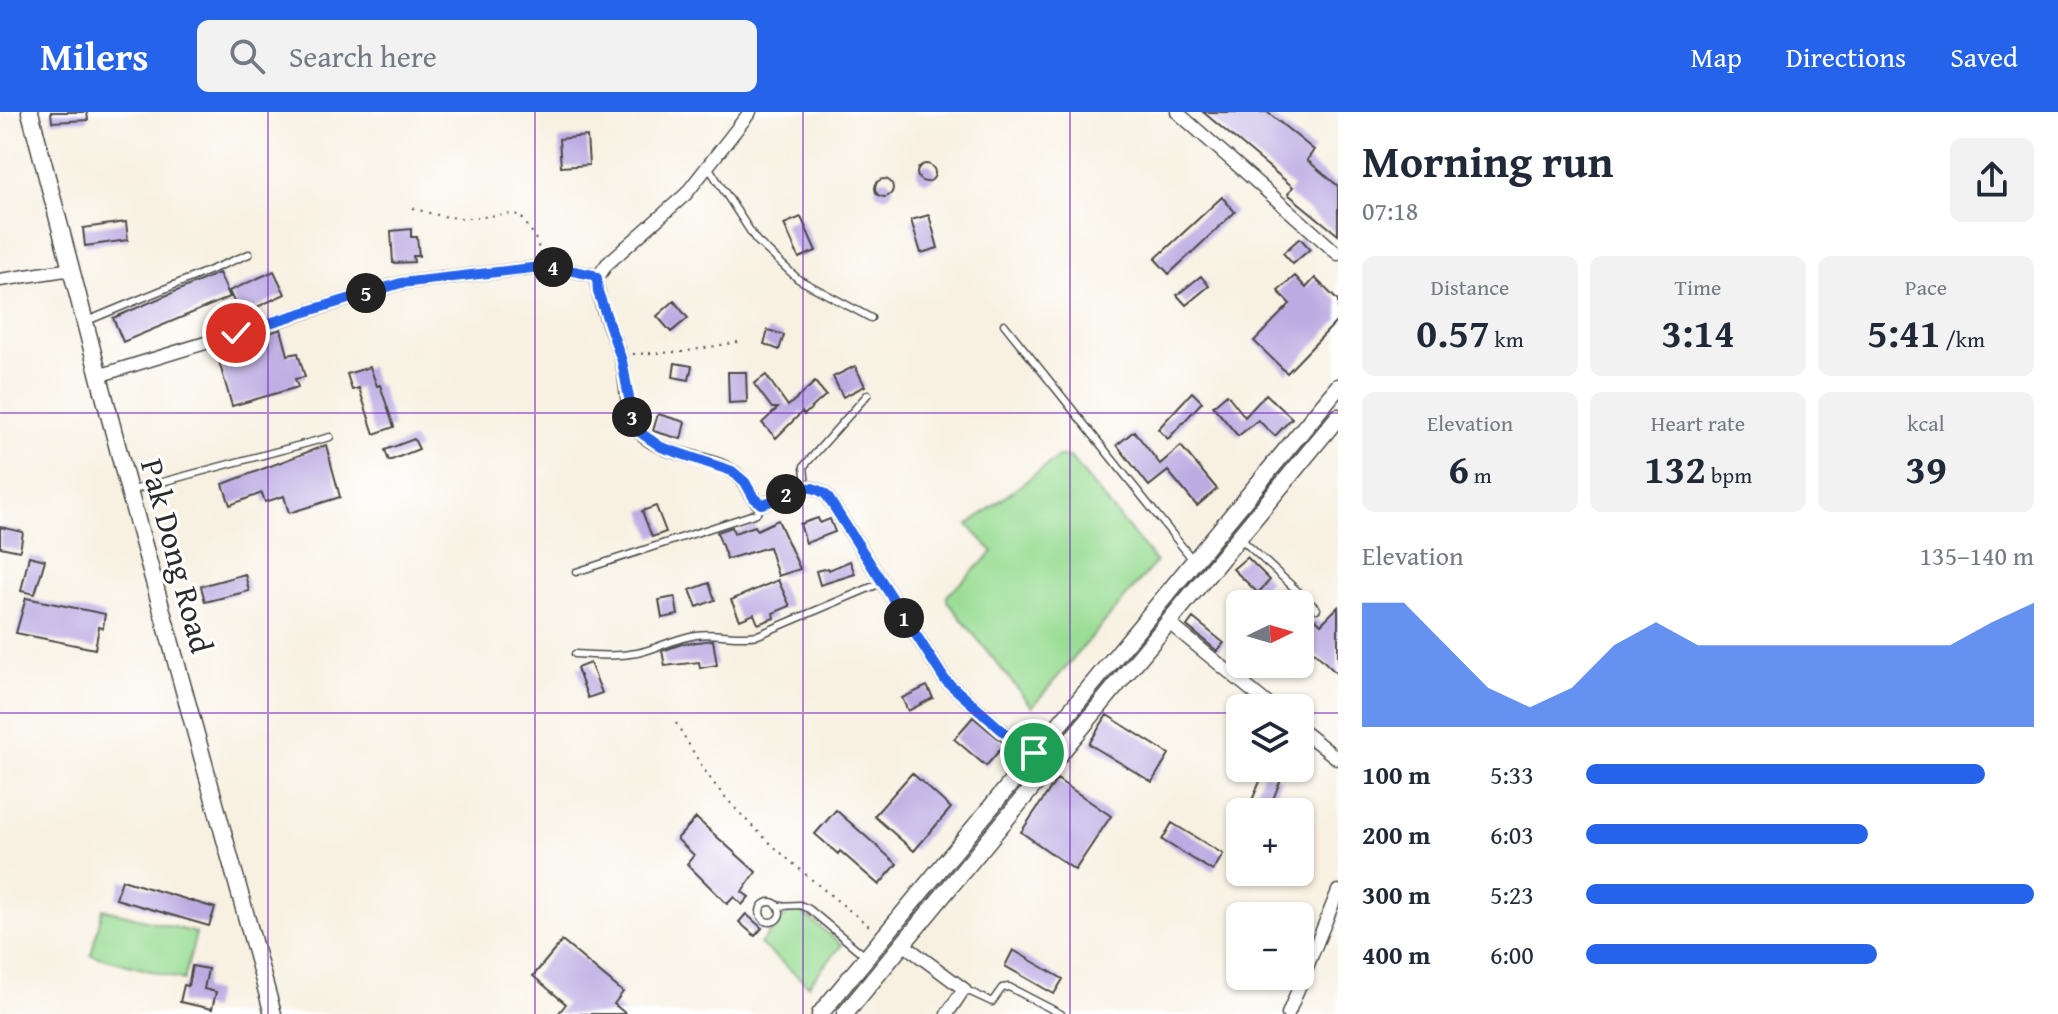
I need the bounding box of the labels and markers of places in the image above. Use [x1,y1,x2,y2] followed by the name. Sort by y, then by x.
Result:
[533,247,573,287] pin: 4
[346,273,386,313] pin: 5
[202,299,270,367] pin
[612,397,652,437] pin: 3
[766,474,806,514] pin: 2
[884,598,924,638] pin: 1
[1000,719,1068,787] pin

